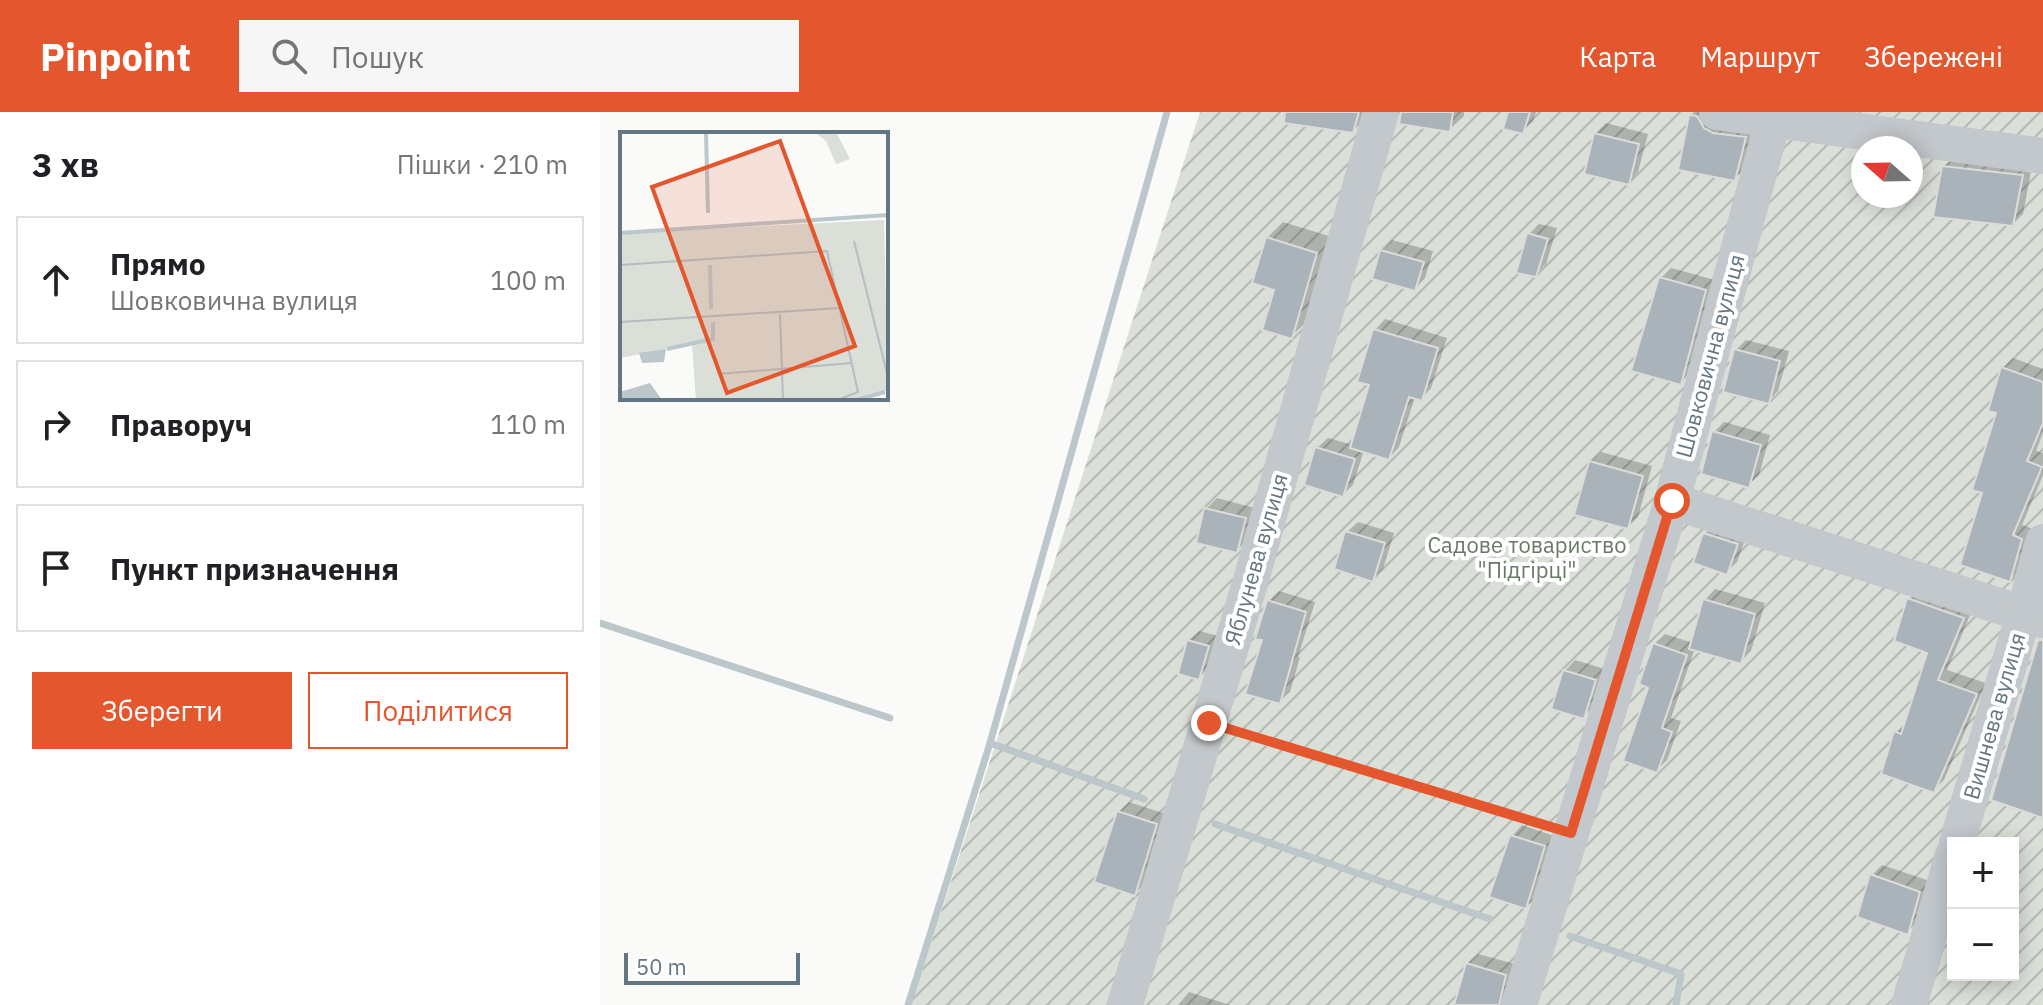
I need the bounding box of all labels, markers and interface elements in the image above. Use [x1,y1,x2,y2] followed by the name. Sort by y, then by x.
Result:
[239,20,799,92] search box
[40,32,191,81] text: Pinpoint
[267,34,311,78] icon: search
[331,37,424,76] text: Пошук
[1579,38,1656,75] text: Карта
[1700,38,1820,75] text: Маршрут
[1864,38,2003,75] text: Збережені
[620,132,888,400] inset map
[1851,136,1923,208] north arrow
[32,142,99,186] text: 3 хв
[397,147,568,181] text: Пішки · 210 m
[110,244,206,283] text: Прямо
[1668,251,1751,461] street label: Шовковична вулиця
[34,258,78,302] icon: ahead
[490,263,566,297] text: 100 m
[110,283,358,317] text: Шовковична вулиця
[34,402,78,446] icon: right
[110,405,252,444] text: Праворуч
[490,407,566,441] text: 110 m
[1217,470,1294,648] street label: Яблунева вулиця
[1654,483,1690,519] route start
[1427,530,1627,584] park label: Садове товариство "Підгірці"
[34,546,78,590] icon: arrive
[110,549,399,588] text: Пункт призначення
[1956,629,2031,803] street label: Вишнева вулиця
[32,672,292,749] button: Зберегти
[308,672,568,749] button: Поділитися
[1191,705,1227,741] route end
[1947,837,2019,981] map controls
[1947,837,2019,909] button: +
[1947,909,2019,981] button: −
[624,949,800,985] scale bar
[636,952,687,981] text: 50 m

